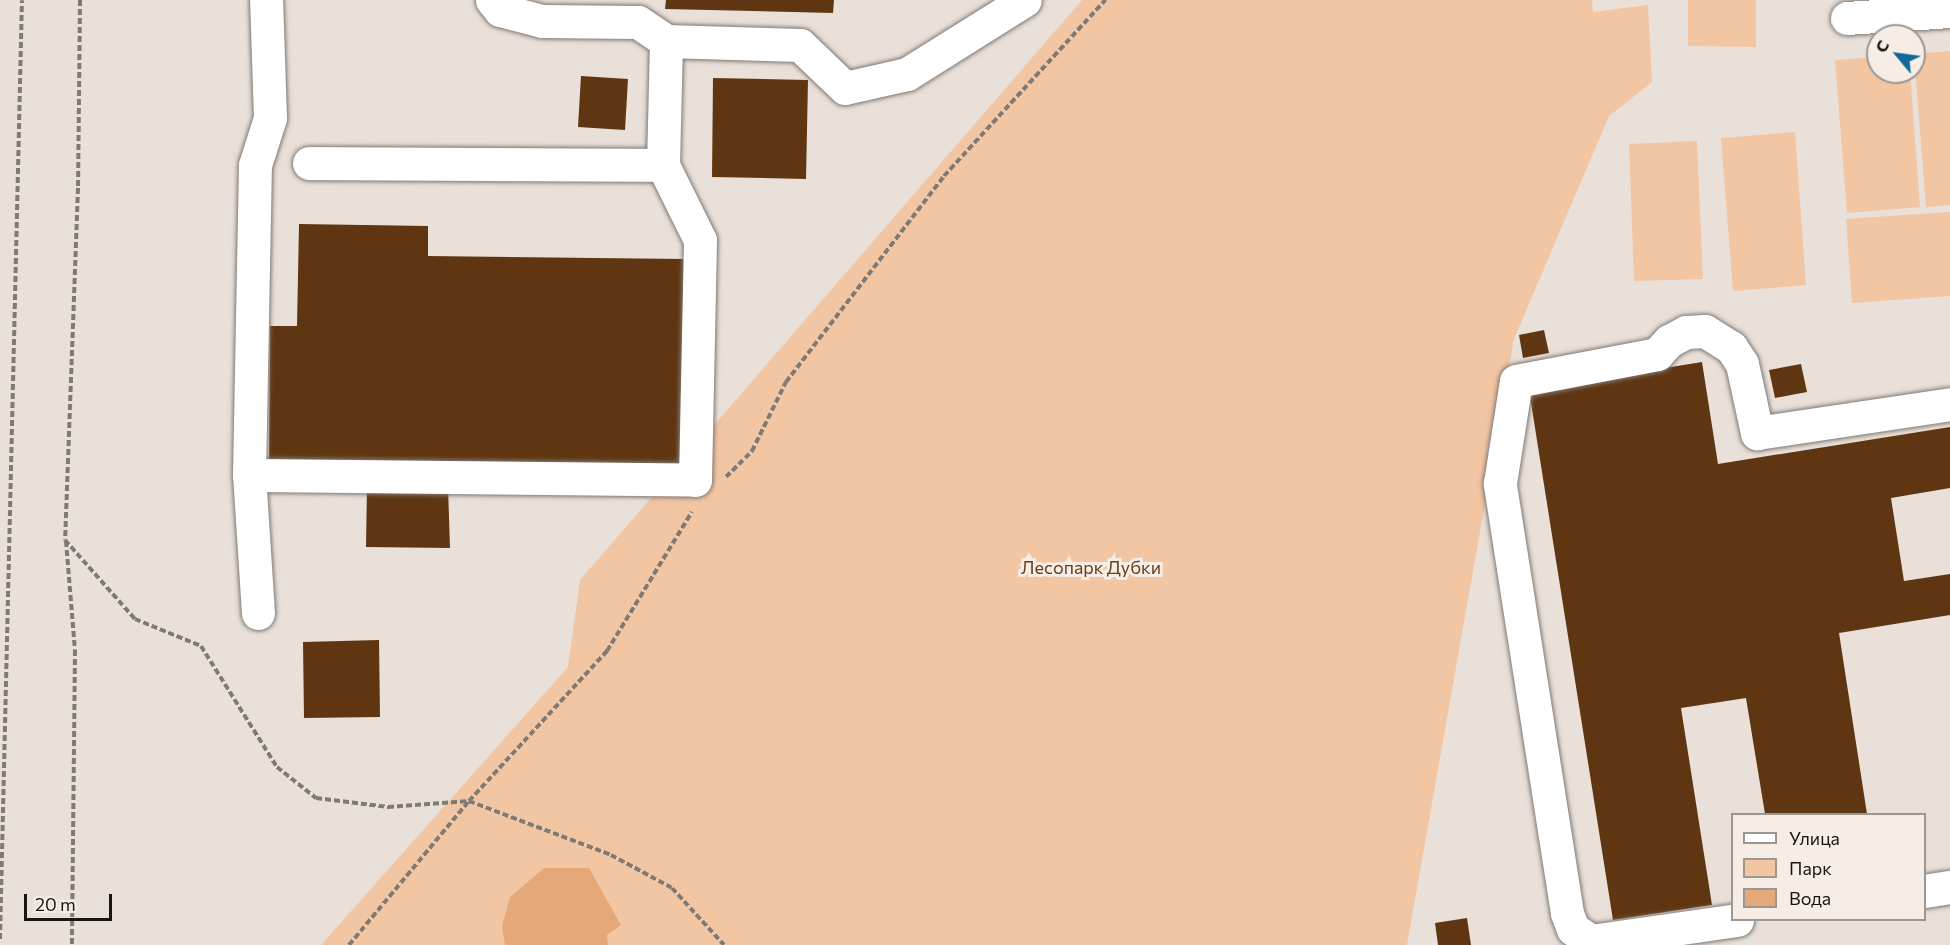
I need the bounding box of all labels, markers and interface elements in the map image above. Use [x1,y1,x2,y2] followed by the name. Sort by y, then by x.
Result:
[1866,24,1926,84] north arrow
[1871,37,1893,55] text: С
[1021,556,1161,578] park label: Лесопарк Дубки
[1731,813,1926,921] legend
[1789,827,1840,849] text: Улица
[1789,857,1832,879] text: Парк
[27,882,116,920] scale bar
[1789,887,1831,909] text: Вода
[35,893,76,915] text: 20 m

